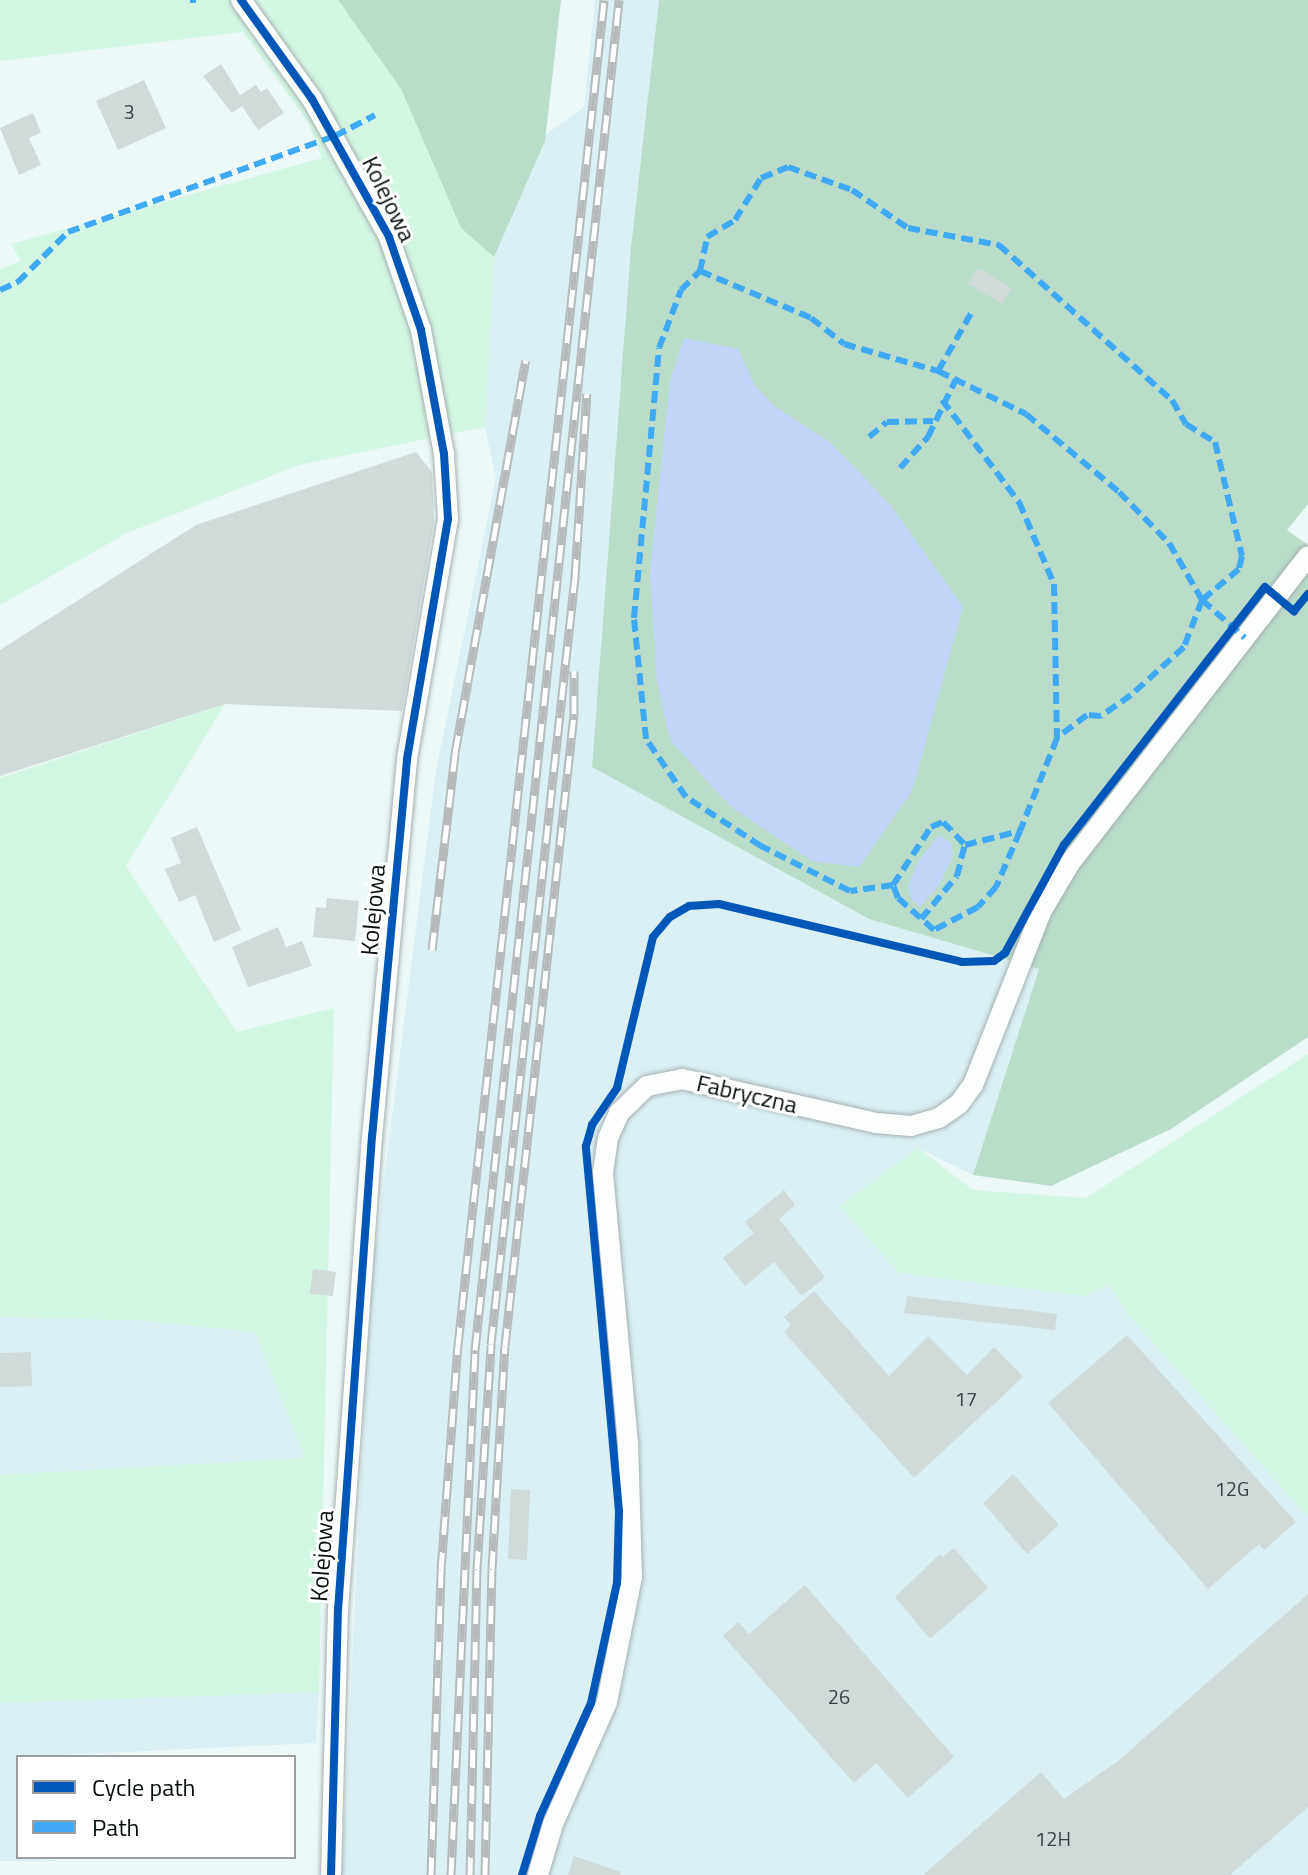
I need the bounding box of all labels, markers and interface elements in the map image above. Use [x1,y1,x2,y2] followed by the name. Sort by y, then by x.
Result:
[123,99,135,123] house number: 3
[356,152,422,246] street label: Kolejowa
[355,863,391,957] street label: Kolejowa
[694,1068,800,1120] street label: Fabryczna
[955,1386,977,1410] house number: 17
[1215,1476,1249,1500] house number: 12G
[304,1509,340,1603] street label: Kolejowa
[828,1684,850,1708] house number: 26
[16,1755,296,1859] legend
[92,1769,195,1805] text: Cycle path
[92,1809,139,1845] text: Path
[1035,1826,1071,1850] house number: 12H

